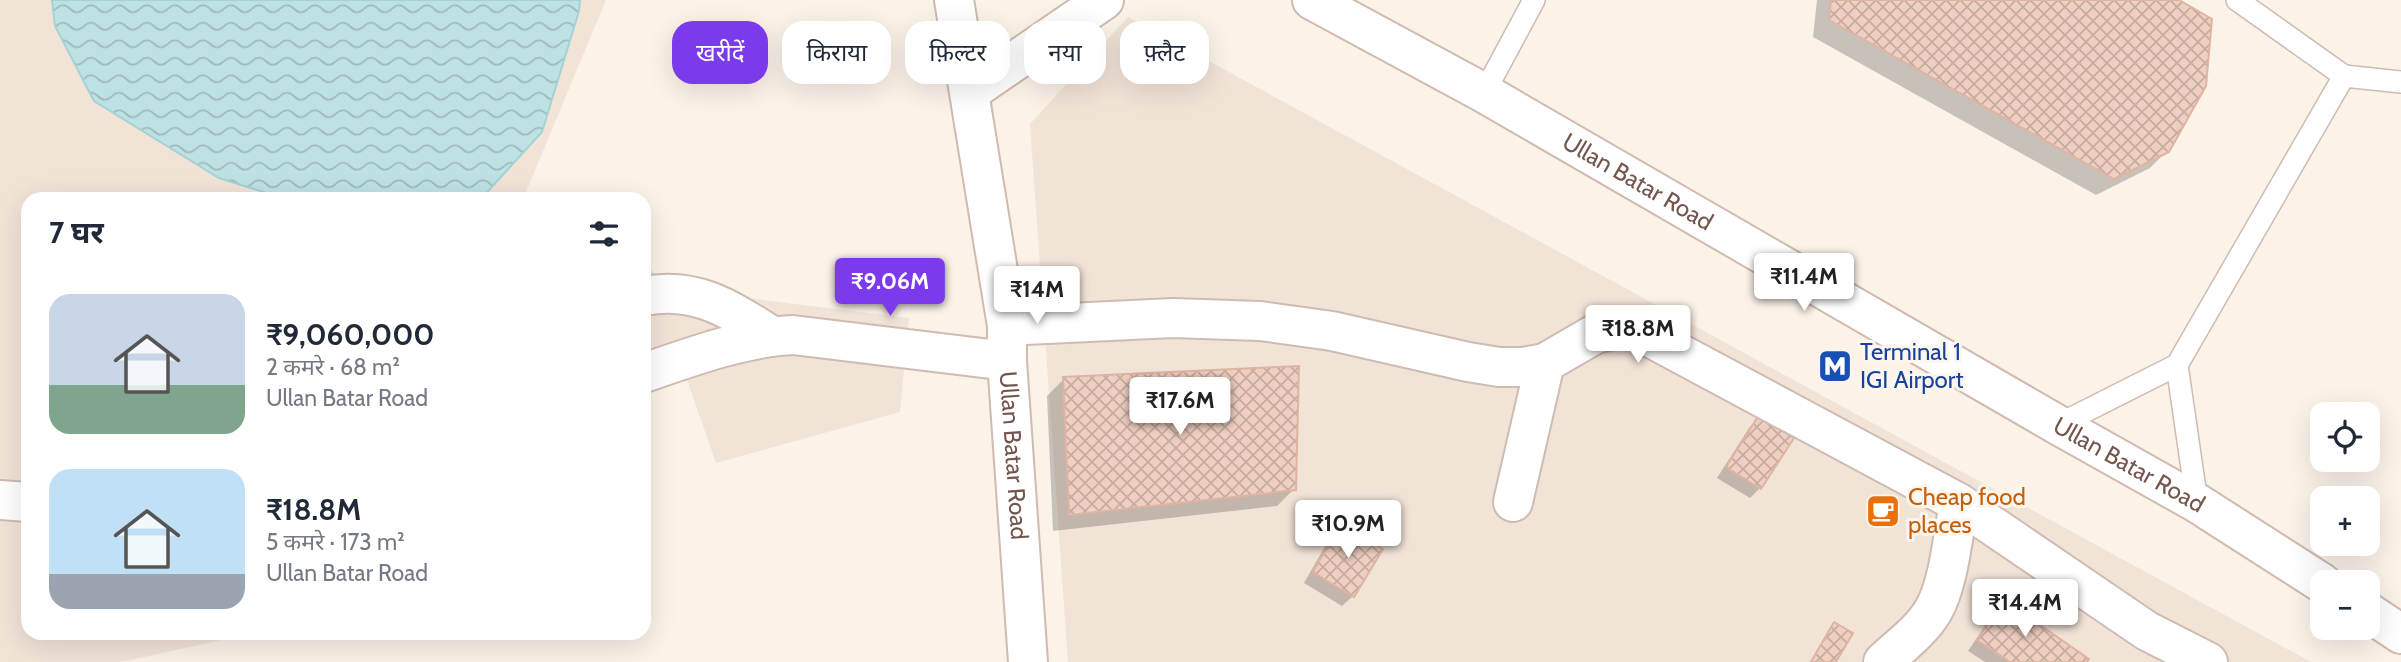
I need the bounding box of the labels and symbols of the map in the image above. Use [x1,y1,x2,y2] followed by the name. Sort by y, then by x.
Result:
[1557,127,1718,236] street label: Ullan Batar Road
[1747,254,1861,313] pin: ₹11.4M
[833,258,947,318] pin: ₹9.06M
[996,266,1078,326] pin: ₹14M
[1581,306,1695,365] pin: ₹18.8M
[1860,337,1963,394] place label: Terminal 1 IGI Airport
[1816,347,1854,385] metro station icon: Terminal 1 IGI Airport
[994,370,1034,541] street label: Ullan Batar Road
[1123,378,1237,437] pin: ₹17.6M
[2048,410,2210,518] street label: Ullan Batar Road
[1908,482,2026,539] place label: Cheap food places
[1864,492,1902,530] cafe icon: Cheap food places
[1291,500,1405,560] pin: ₹10.9M
[1968,580,2082,639] pin: ₹14.4M

